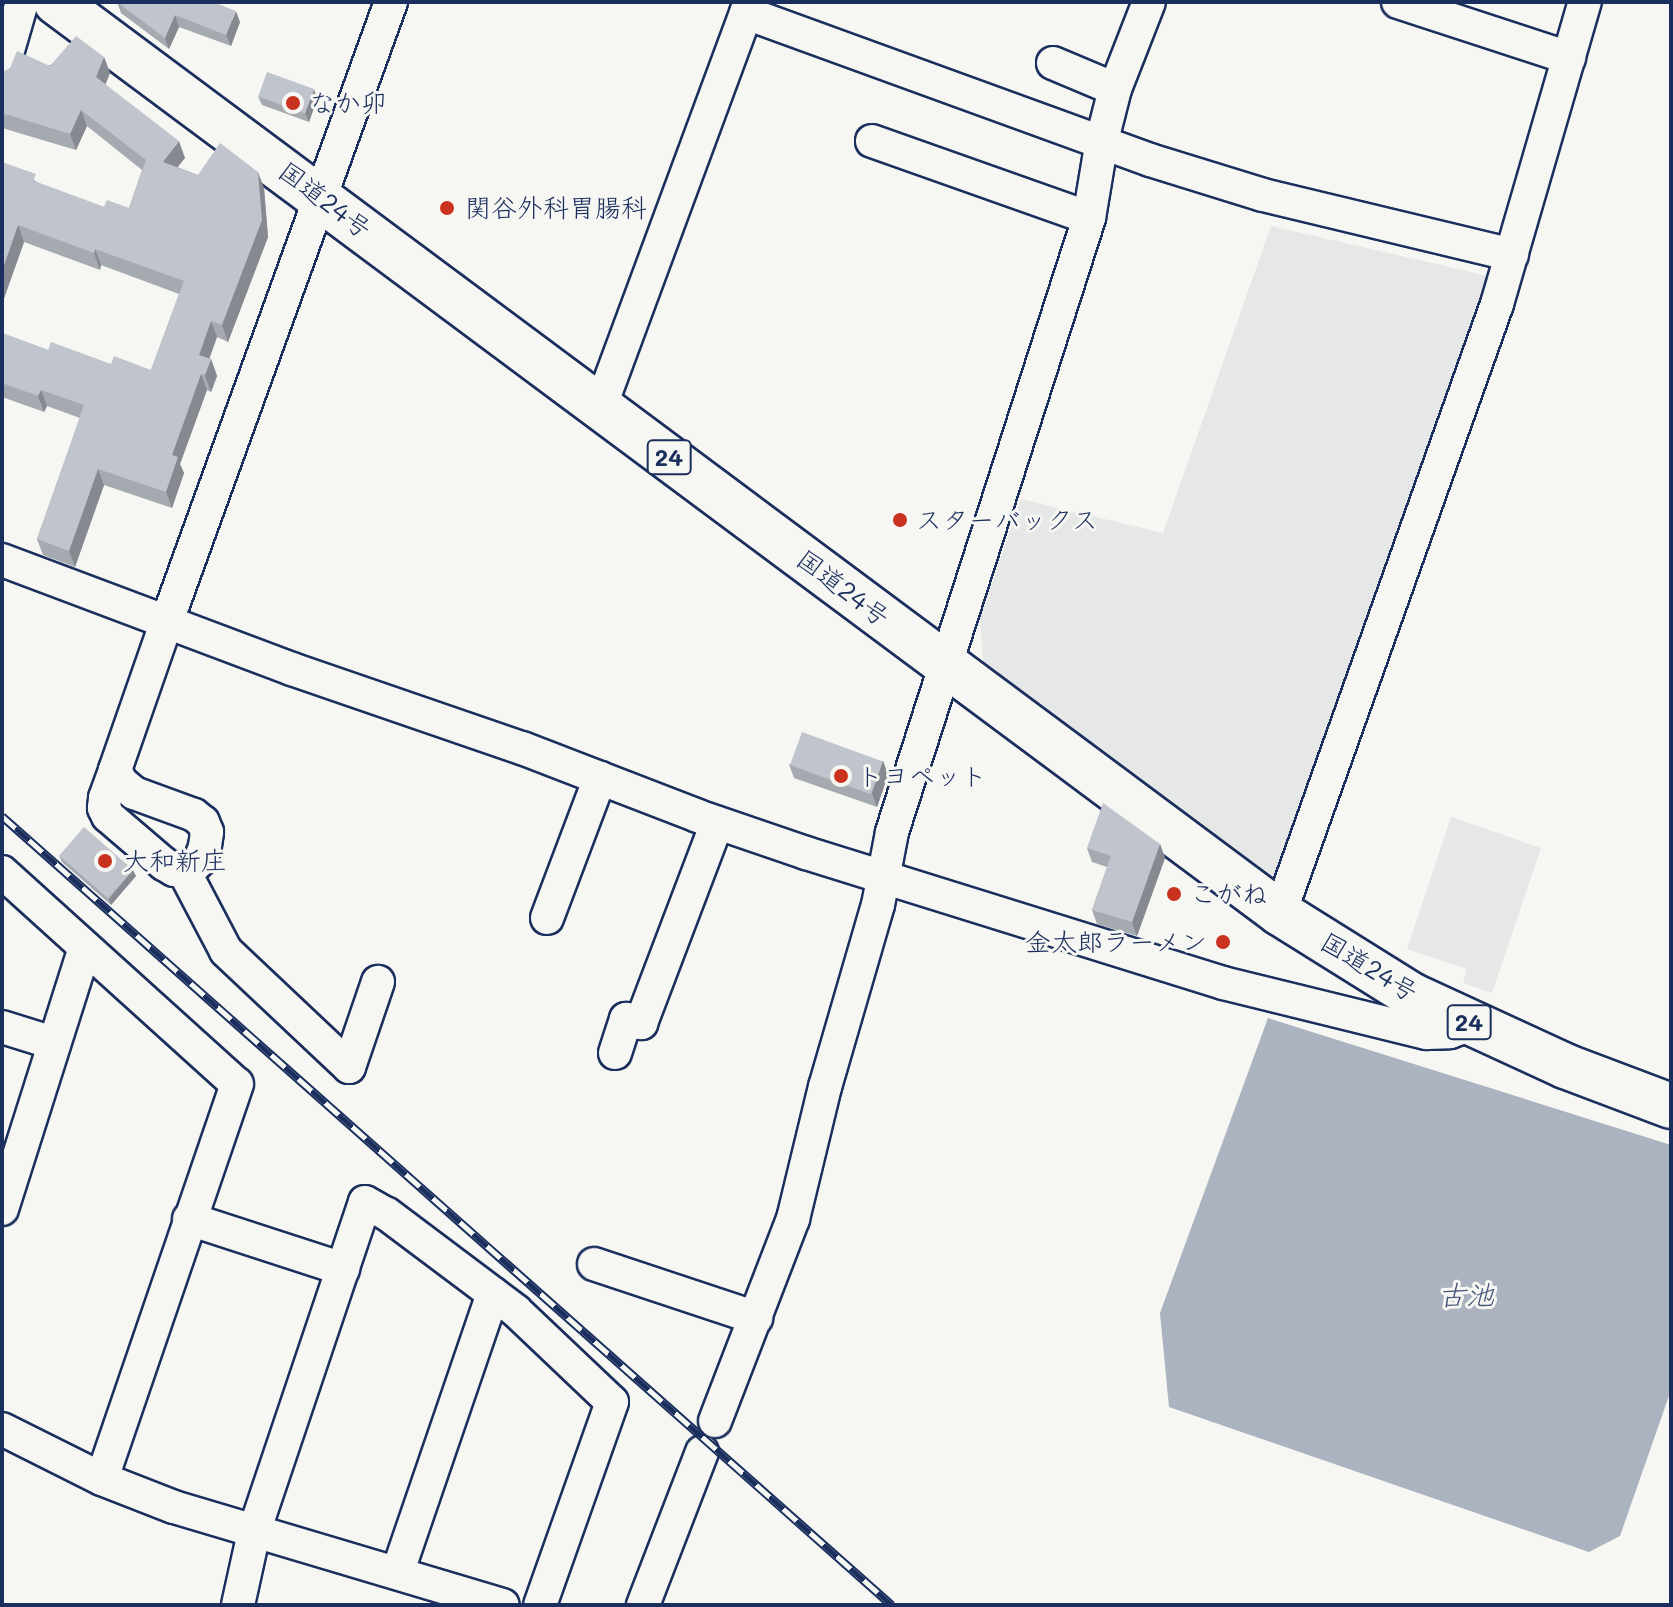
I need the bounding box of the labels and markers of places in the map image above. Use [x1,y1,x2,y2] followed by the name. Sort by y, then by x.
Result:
[309,87,387,119] place label: なか卯
[284,94,302,112] marker: なか卯
[465,192,647,224] place label: 関谷外科胃腸科
[436,197,458,219] marker: 関谷外科胃腸科
[916,504,1098,536] place label: スターバックス
[891,511,909,529] marker: スターバックス
[857,760,987,792] place label: トヨペット
[832,767,850,785] marker: トヨペット
[123,845,227,877] place label: 大和新庄
[94,850,116,872] marker: 大和新庄
[1190,878,1268,910] place label: こがね
[1165,885,1183,903] marker: こがね
[1025,926,1207,958] place label: 金太郎ラーメン
[1214,933,1232,951] marker: 金太郎ラーメン

